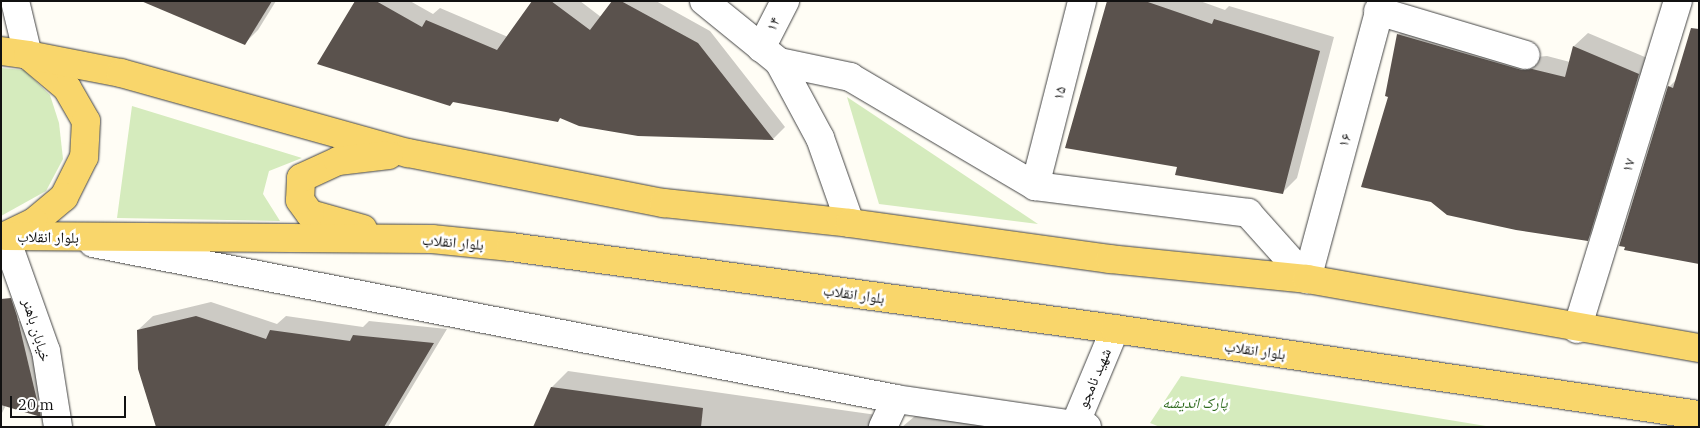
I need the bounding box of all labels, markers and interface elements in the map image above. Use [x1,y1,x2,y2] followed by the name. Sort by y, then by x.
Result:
[762,14,784,34] street label: ۱۴
[1049,84,1069,102] street label: ۱۵
[1334,131,1354,149] street label: ۱۶
[1617,156,1639,174] street label: ۱۷
[17,227,79,247] street label: بلوار انقلاب
[421,230,485,254] street label: بلوار انقلاب
[822,281,886,307] street label: بلوار انقلاب
[19,296,55,364] street label: خیابان باهنر
[1223,337,1287,363] street label: بلوار انقلاب
[1073,345,1115,411] street label: شهید نامجو
[12,386,129,418] scale bar
[1162,394,1228,412] park label: پارک اندیشه
[18,395,54,414] text: 20 m

